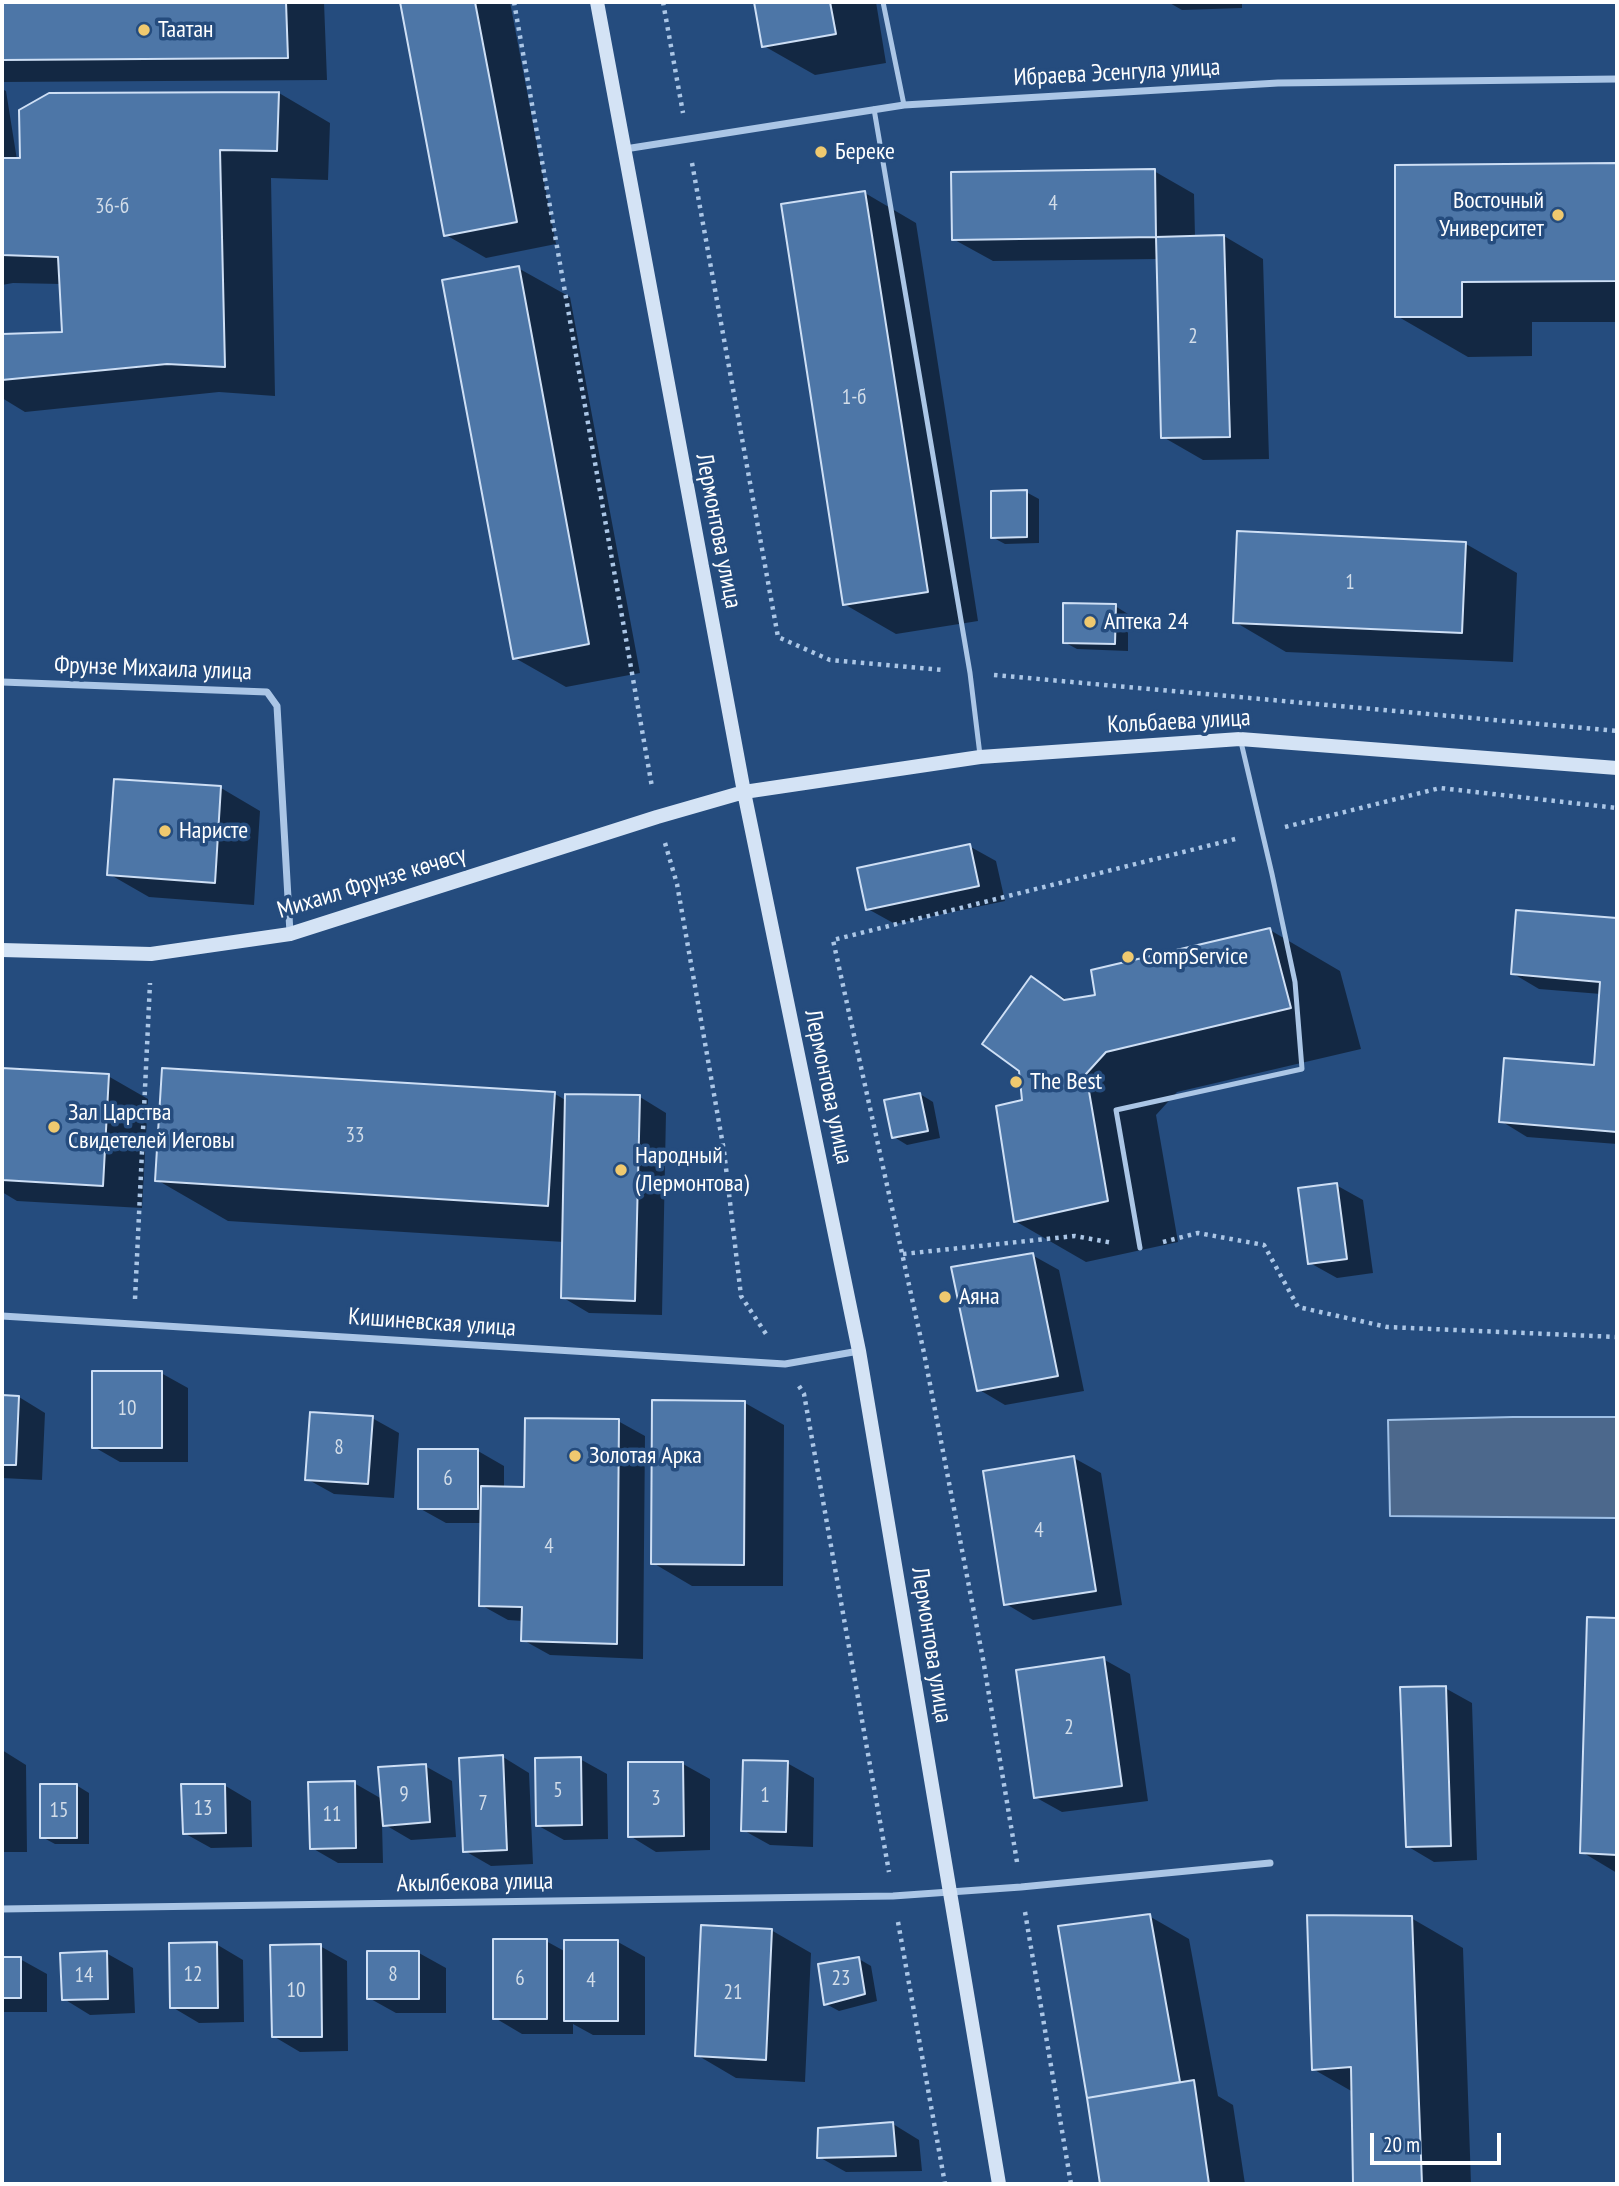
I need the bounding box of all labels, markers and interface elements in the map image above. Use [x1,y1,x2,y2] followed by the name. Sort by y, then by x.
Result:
[158,16,213,44] place label: Таатан
[136,22,152,38] marker: Таатан
[1013,53,1221,93] street label: Ибраева Эсенгула улица
[835,138,895,166] place label: Береке
[813,144,829,160] marker: Береке
[1439,187,1544,243] place label: Восточный Университет
[1048,191,1058,217] house number: 4
[95,194,129,220] house number: 36-б
[1550,207,1566,223] marker: Восточный Университет
[1188,324,1198,350] house number: 2
[842,385,866,411] house number: 1-б
[689,451,747,611] street label: Лермонтова улица
[1345,570,1355,596] house number: 1
[1104,608,1189,636] place label: Аптека 24
[1082,614,1098,630] marker: Аптека 24
[54,651,252,687] street label: Фрунзе Михаила улица
[1107,704,1251,740] street label: Кольбаева улица
[179,817,248,845] place label: Наристе
[157,823,173,839] marker: Наристе
[274,841,470,925] street label: Михаил Фрунзе көчөсү
[1142,943,1248,971] place label: CompService
[1120,949,1136,965] marker: CompService
[798,1007,858,1167] street label: Лермонтова улица
[1030,1068,1102,1096] place label: The Best
[1008,1074,1024,1090] marker: The Best
[68,1099,235,1155] place label: Зал Царства Свидетелей Иеговы
[46,1119,62,1135] marker: Зал Царства Свидетелей Иеговы
[346,1123,364,1149] house number: 33
[635,1142,749,1198] place label: Народный (Лермонтова)
[613,1162,629,1178] marker: Народный (Лермонтова)
[959,1283,1000,1311] place label: Аяна
[937,1289,953,1305] marker: Аяна
[347,1303,517,1343] street label: Кишиневская улица
[118,1396,136,1422] house number: 10
[334,1435,344,1461] house number: 8
[589,1442,702,1470] place label: Золотая Арка
[567,1448,583,1464] marker: Золотая Арка
[443,1466,453,1492] house number: 6
[1034,1518,1044,1544] house number: 4
[544,1534,554,1560] house number: 4
[904,1565,958,1725] street label: Лермонтова улица
[1064,1715,1074,1741] house number: 2
[553,1778,563,1804] house number: 5
[399,1782,409,1808] house number: 9
[760,1783,770,1809] house number: 1
[651,1786,661,1812] house number: 3
[478,1791,488,1817] house number: 7
[194,1796,212,1822] house number: 13
[50,1798,68,1824] house number: 15
[323,1802,341,1828] house number: 11
[396,1867,554,1899] street label: Акылбекова улица
[184,1962,202,1988] house number: 12
[388,1962,398,1988] house number: 8
[75,1963,93,1989] house number: 14
[515,1966,525,1992] house number: 6
[832,1966,850,1992] house number: 23
[586,1968,596,1994] house number: 4
[287,1978,305,2004] house number: 10
[724,1980,742,2006] house number: 21
[1374,2120,1505,2164] scale bar
[1383,2131,1420,2158] text: 20 m

